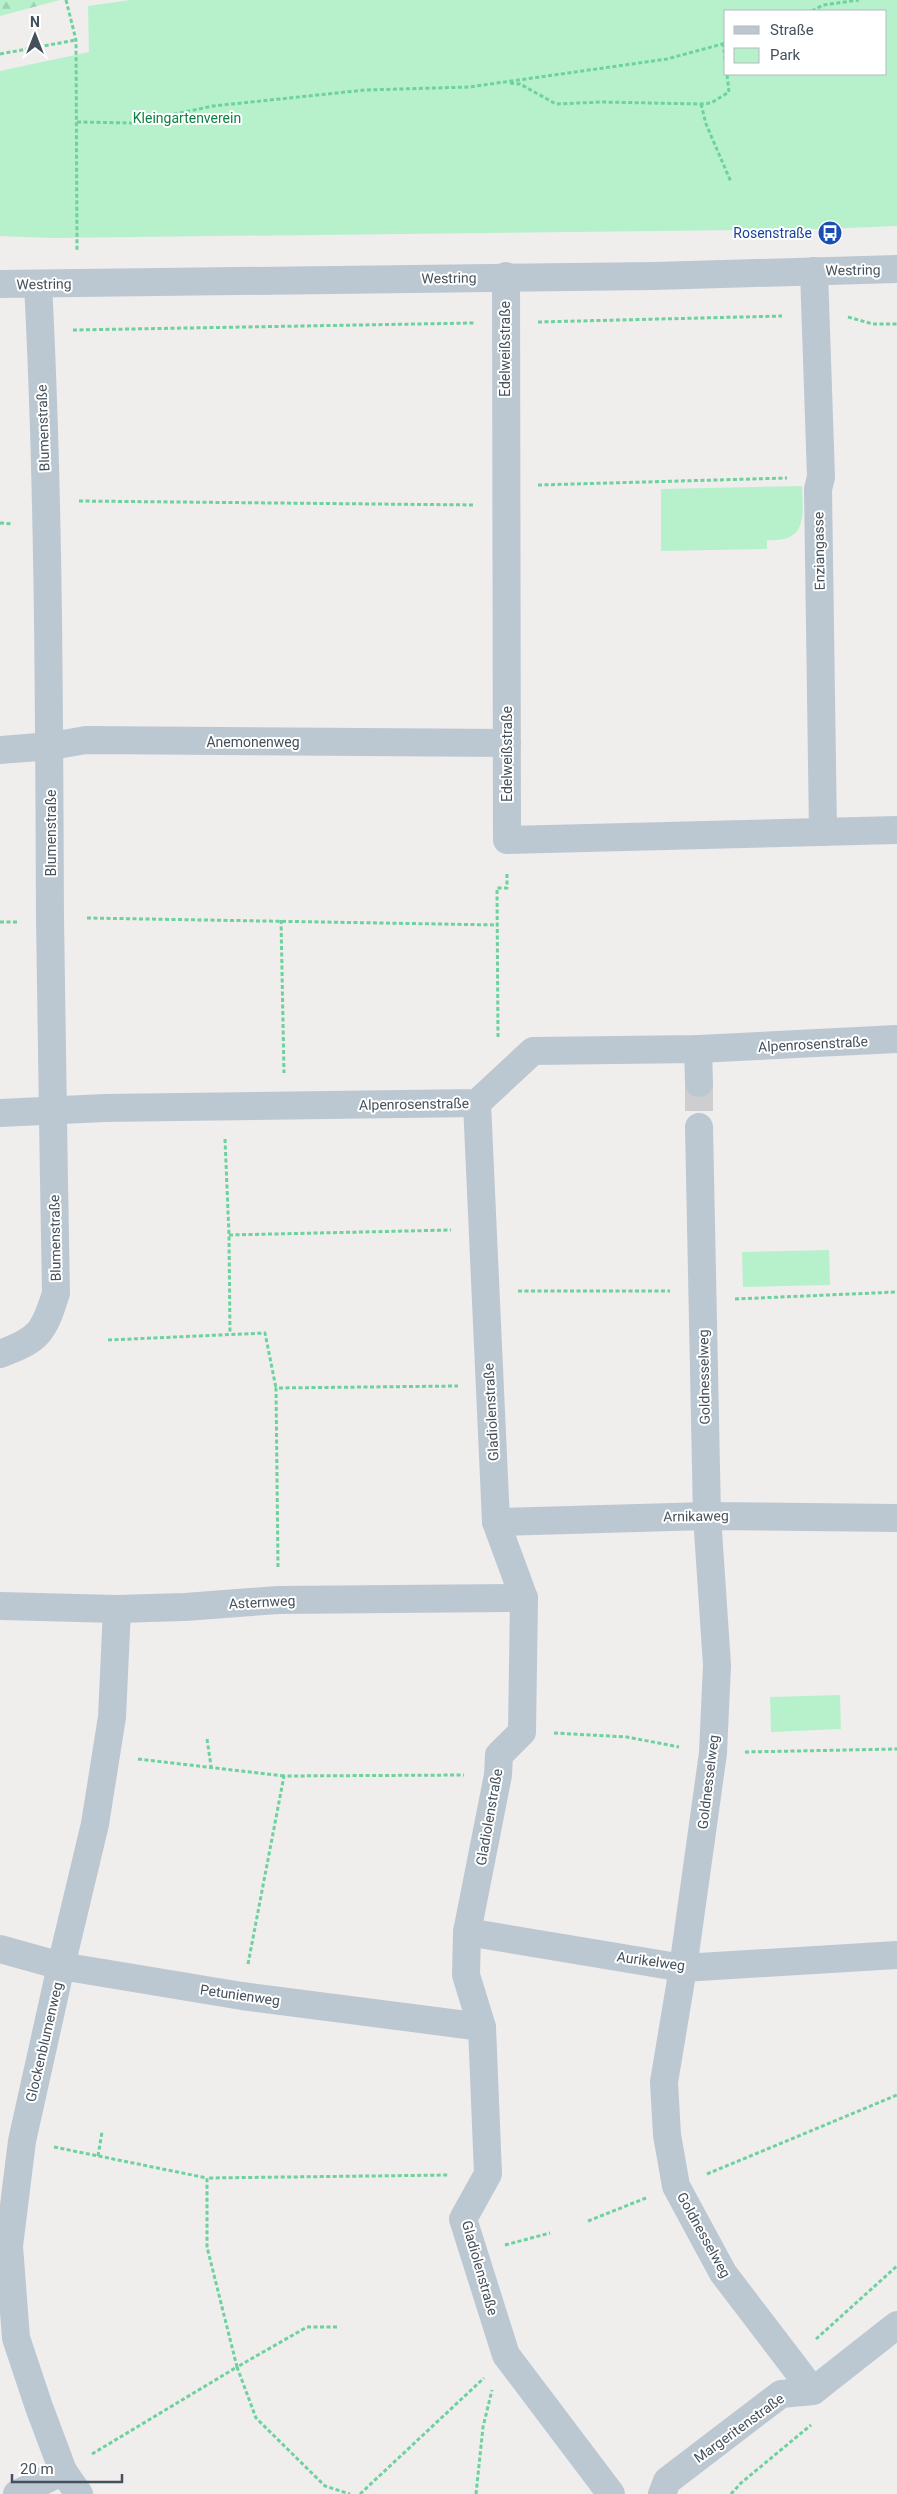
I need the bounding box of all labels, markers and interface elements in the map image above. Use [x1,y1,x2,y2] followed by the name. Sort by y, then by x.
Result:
[10,10,60,60] north arrow
[724,10,887,75] legend
[30,14,40,30] text: N
[770,21,814,39] text: Straße
[770,46,801,64] text: Park
[133,110,241,126] park label: Kleingartenverein
[817,220,843,246] bus stop icon: Rosenstraße
[733,225,812,241] place label: Rosenstraße
[825,262,881,278] street label: Westring
[421,270,477,286] street label: Westring
[16,276,72,292] street label: Westring
[497,301,513,397] street label: Edelweißstraße
[33,384,53,472] street label: Blumenstraße
[810,511,828,591] street label: Enziangasse
[499,706,515,802] street label: Edelweißstraße
[206,734,300,750] street label: Anemonenweg
[43,790,59,876] street label: Blumenstraße
[758,1033,868,1055] street label: Alpenrosenstraße
[359,1095,469,1113] street label: Alpenrosenstraße
[46,1194,64,1282] street label: Blumenstraße
[695,1329,713,1425] street label: Goldnesselweg
[480,1363,502,1461] street label: Gladiolenstraße
[663,1507,729,1525] street label: Arnikaweg
[228,1592,296,1612] street label: Asternweg
[694,1734,722,1830] street label: Goldnesselweg
[473,1767,505,1867] street label: Gladiolenstraße
[616,1948,686,1974] street label: Aurikelweg
[22,1980,66,2104] street label: Glockenblumenweg
[199,1981,281,2009] street label: Petunienweg
[674,2190,734,2280] street label: Goldnesselweg
[459,2219,501,2317] street label: Gladiolenstraße
[691,2390,787,2466] street label: Margeritenstraße
[12,2452,122,2484] scale bar
[20,2460,54,2478] text: 20 m

